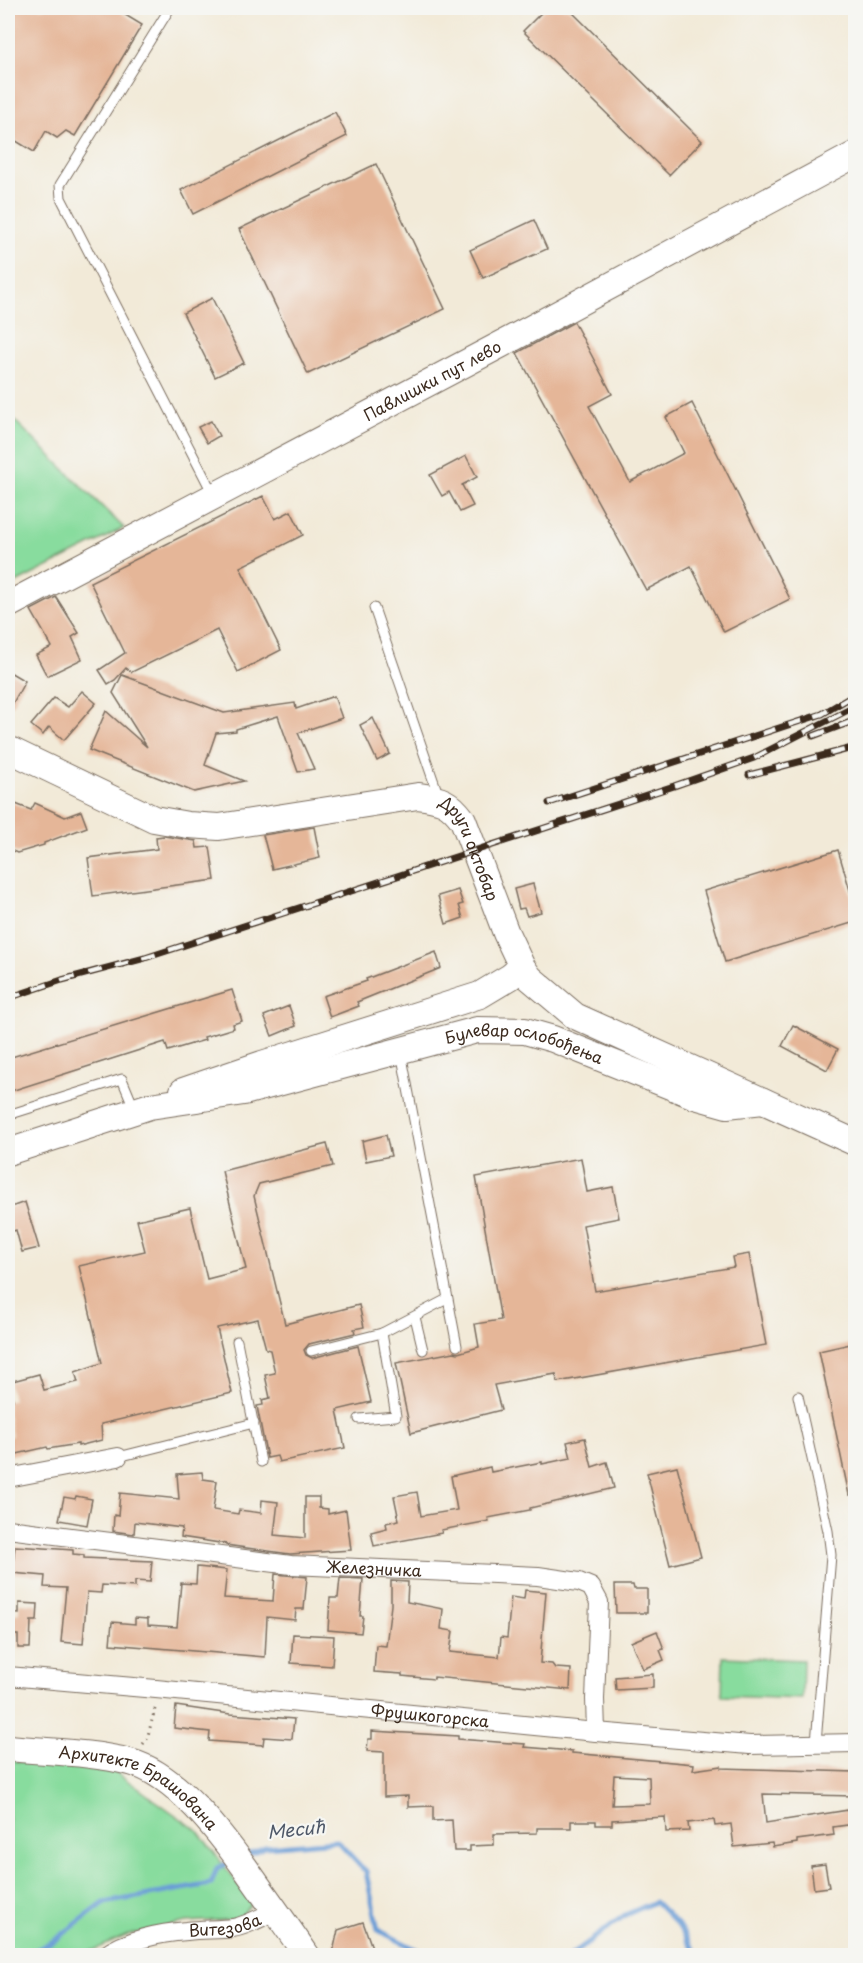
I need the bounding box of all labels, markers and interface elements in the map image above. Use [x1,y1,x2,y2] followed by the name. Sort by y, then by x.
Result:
[359,334,505,426] street label: Павлишки пут лево
[435,788,506,904] street label: Други октобар
[442,1017,607,1069] street label: Булевар ослобођења
[325,1554,422,1582] street label: Железничка
[370,1697,490,1733] street label: Фрушкогорска
[58,1739,224,1835] street label: Архитекте Брашована
[266,1812,327,1845] water label: Месић
[188,1906,265,1942] street label: Витезова

